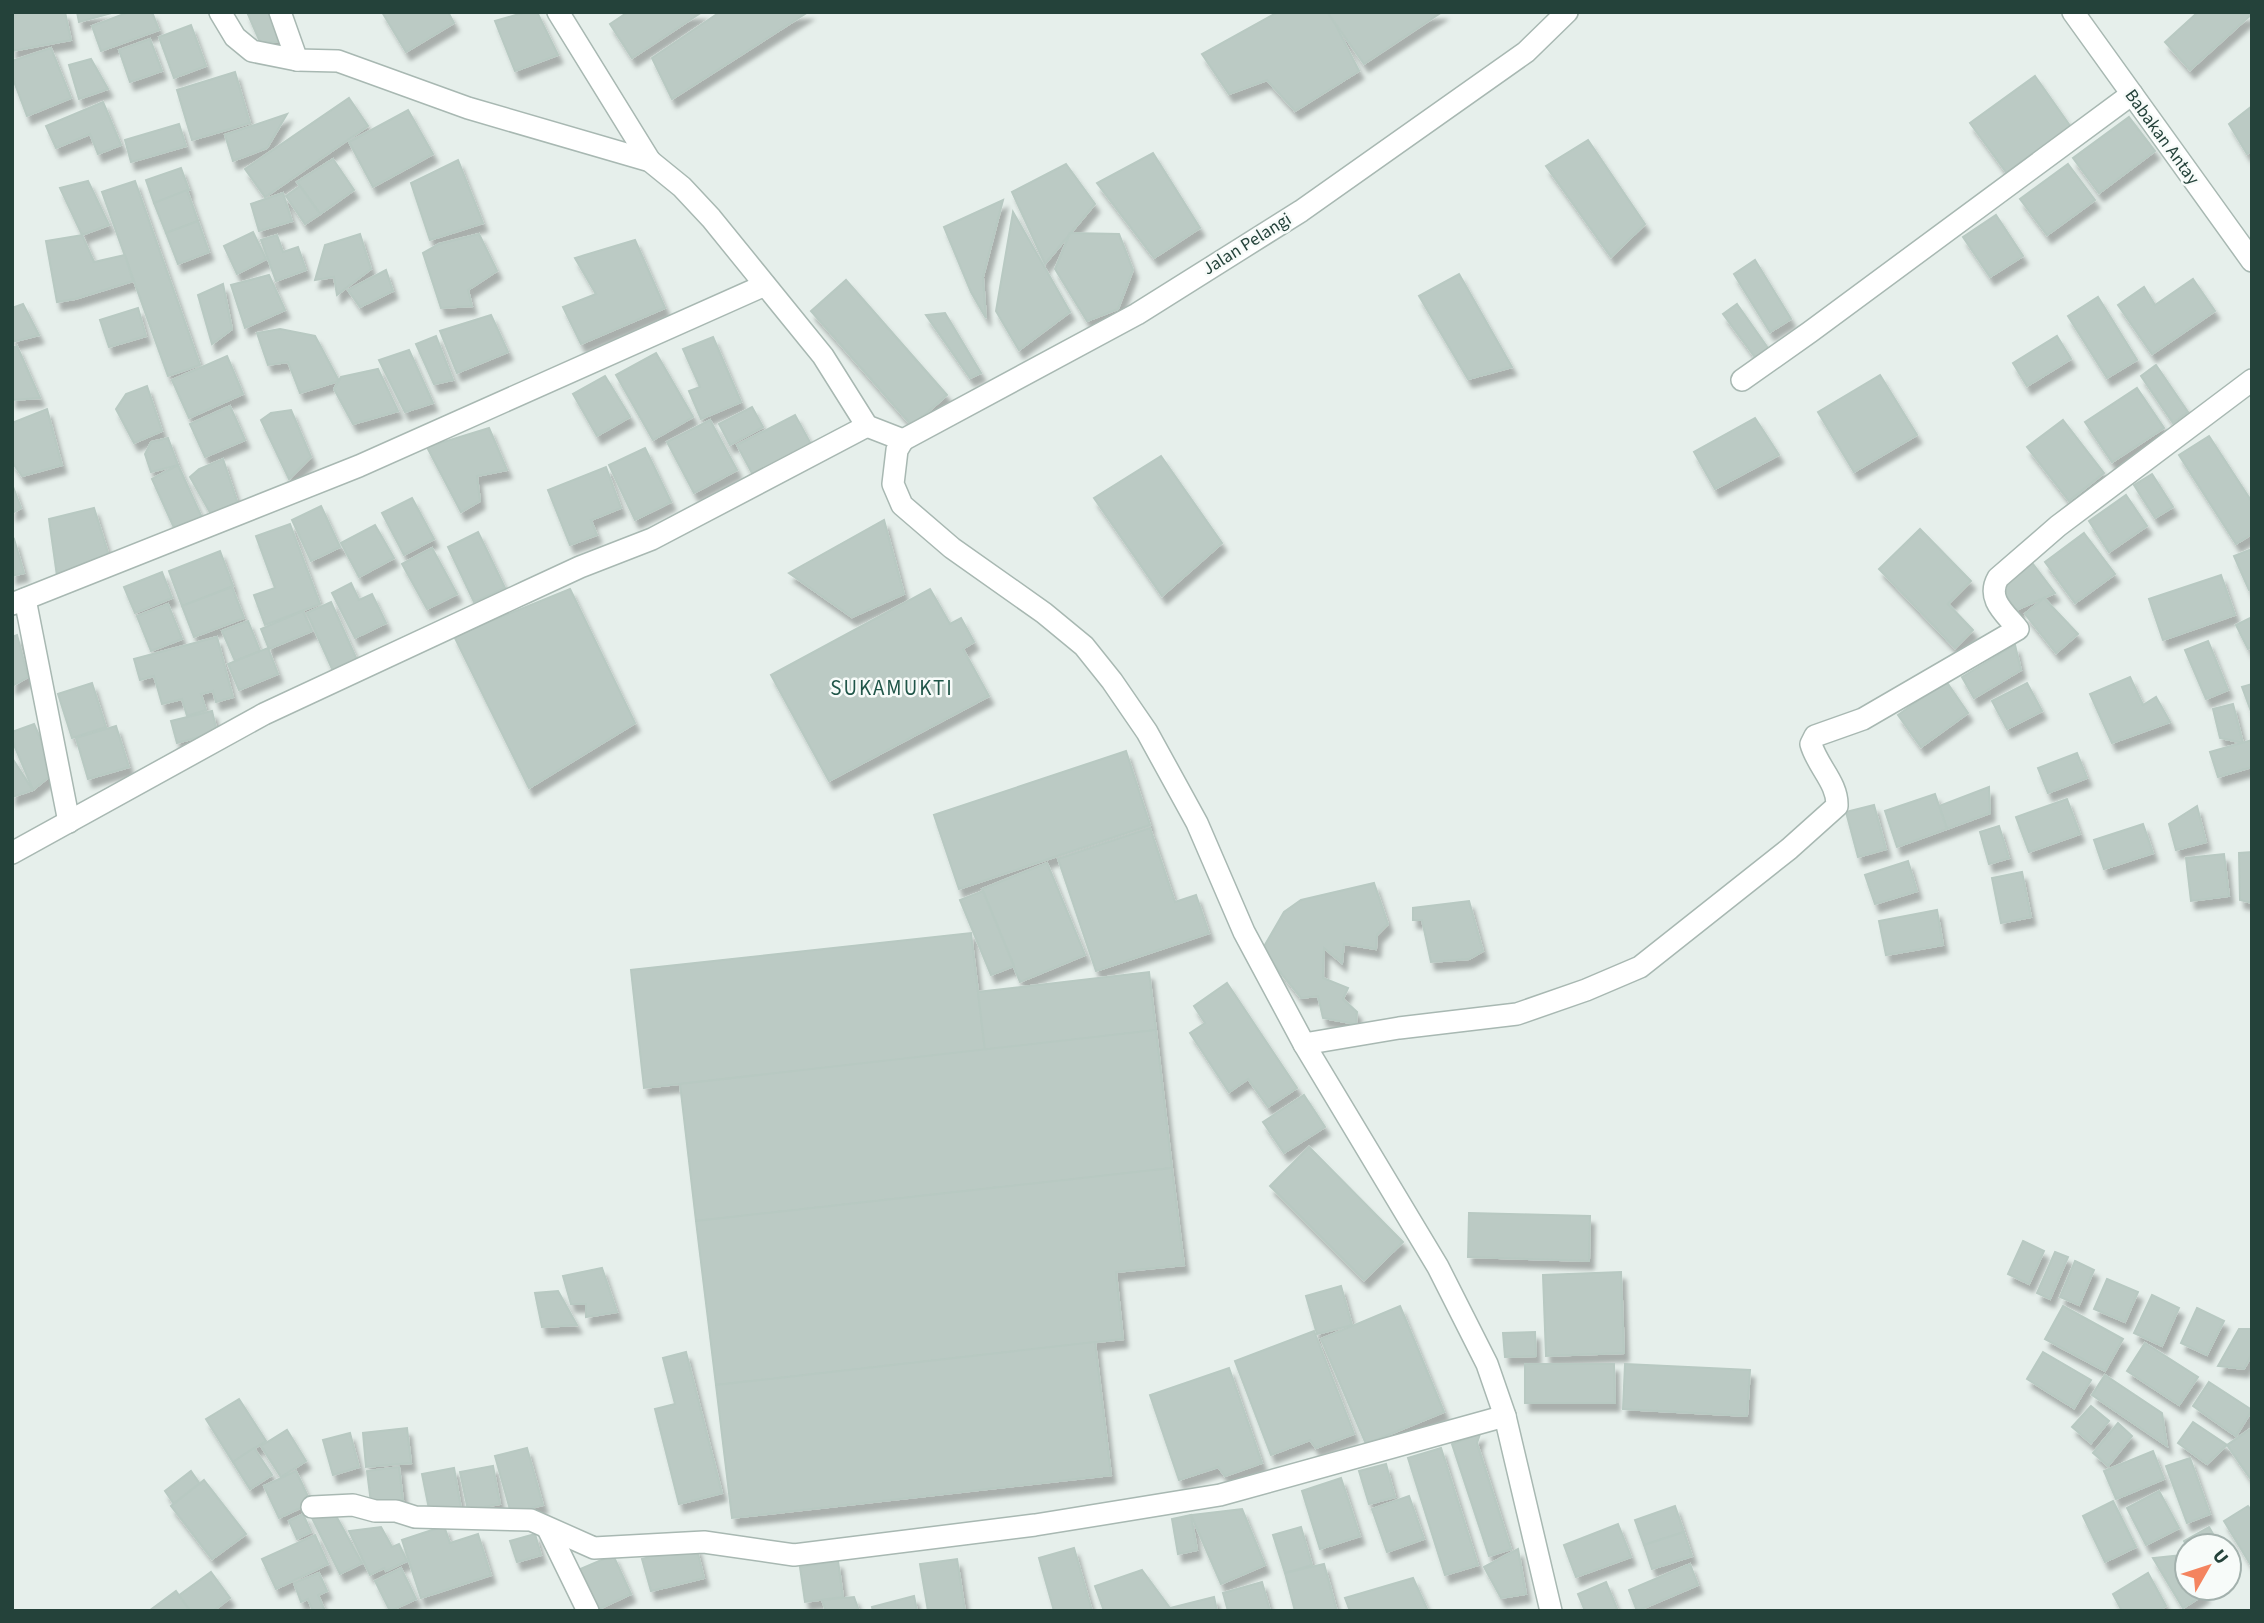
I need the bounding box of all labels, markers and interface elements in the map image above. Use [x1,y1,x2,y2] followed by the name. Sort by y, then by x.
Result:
[2119,84,2206,190] street label: Babakan Antay
[1198,207,1296,281] street label: Jalan Pelangi
[830,673,954,703] district label: SUKAMUKTI
[2173,1532,2243,1602] north arrow
[2206,1544,2235,1571] text: U

